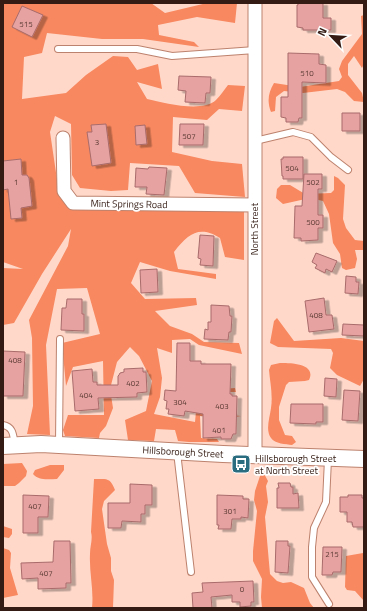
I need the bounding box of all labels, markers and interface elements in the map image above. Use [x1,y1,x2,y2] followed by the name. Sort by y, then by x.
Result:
[311,16,351,56] north arrow
[19,18,33,30] house number: 515
[313,25,331,39] text: N
[300,67,314,79] house number: 510
[182,130,196,142] house number: 507
[95,136,99,148] house number: 3
[285,162,299,174] house number: 504
[14,176,18,188] house number: 1
[306,176,320,188] house number: 502
[90,196,168,212] street label: Mint Springs Road
[247,202,262,255] street label: North Street
[306,216,320,228] house number: 500
[309,309,323,321] house number: 408
[8,354,22,366] house number: 408
[126,377,140,389] house number: 402
[79,389,93,401] house number: 404
[173,396,187,408] house number: 304
[215,400,229,412] house number: 403
[212,424,226,436] house number: 401
[142,442,224,462] street label: Hillsborough Street
[255,451,337,478] place label: Hillsborough Street at North Street
[230,453,252,475] bus stop icon: Hillsborough Street at North Street
[28,500,42,512] house number: 407
[223,505,237,517] house number: 301
[325,548,339,560] house number: 215
[39,567,53,579] house number: 407
[240,583,245,595] house number: 0

